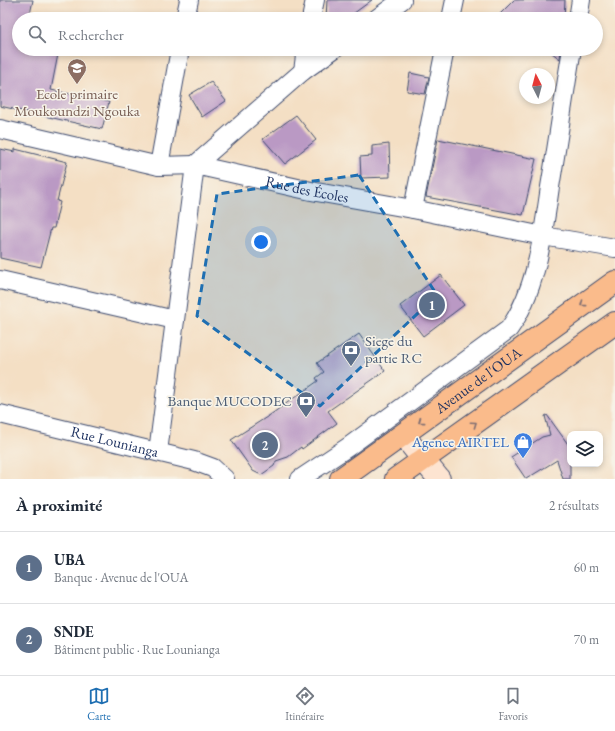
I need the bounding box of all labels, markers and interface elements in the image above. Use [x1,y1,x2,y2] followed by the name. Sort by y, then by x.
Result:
[12,12,603,56] search box
[26,23,48,45] icon: search
[58,25,124,44] text: Rechercher
[66,57,88,85] school or university icon: Ecole primaire Moukoundzi Ngouka
[519,68,555,104] north arrow
[14,84,140,120] place label: Ecole primaire Moukoundzi Ngouka
[264,171,350,206] street label: Rue des Écoles
[251,232,271,252] your location
[419,290,445,320] pin: 1
[581,299,588,306] one-way arrow
[365,331,422,367] place label: Siege du partie RC
[340,339,362,367] bank icon: Siege du partie RC
[430,342,525,418] street label: Avenue de l'OUA
[295,390,317,418] bank icon: Banque MUCODEC
[168,391,292,410] place label: Banque MUCODEC
[418,416,425,424] one-way arrow
[69,422,161,461] street label: Rue Lounianga
[469,422,476,429] one-way arrow
[252,430,278,460] pin: 2
[512,431,534,459] shop icon: Agence AIRTEL
[567,431,603,467] map controls
[567,431,603,467] button: layers
[411,432,509,451] place label: Agence AIRTEL
[16,494,102,516] text: À proximité
[549,497,599,514] text: 2 résultats
[54,550,85,569] text: UBA
[26,559,32,576] text: 1
[574,559,599,576] text: 60 m
[54,569,189,586] text: Banque · Avenue de l'OUA
[54,622,94,641] text: SNDE
[26,631,32,648] text: 2
[574,631,599,648] text: 70 m
[54,641,220,658] text: Bâtiment public · Rue Lounianga
[87,685,111,723] tab: Carte
[285,685,324,723] tab: Itinéraire
[498,685,528,723] tab: Favoris

